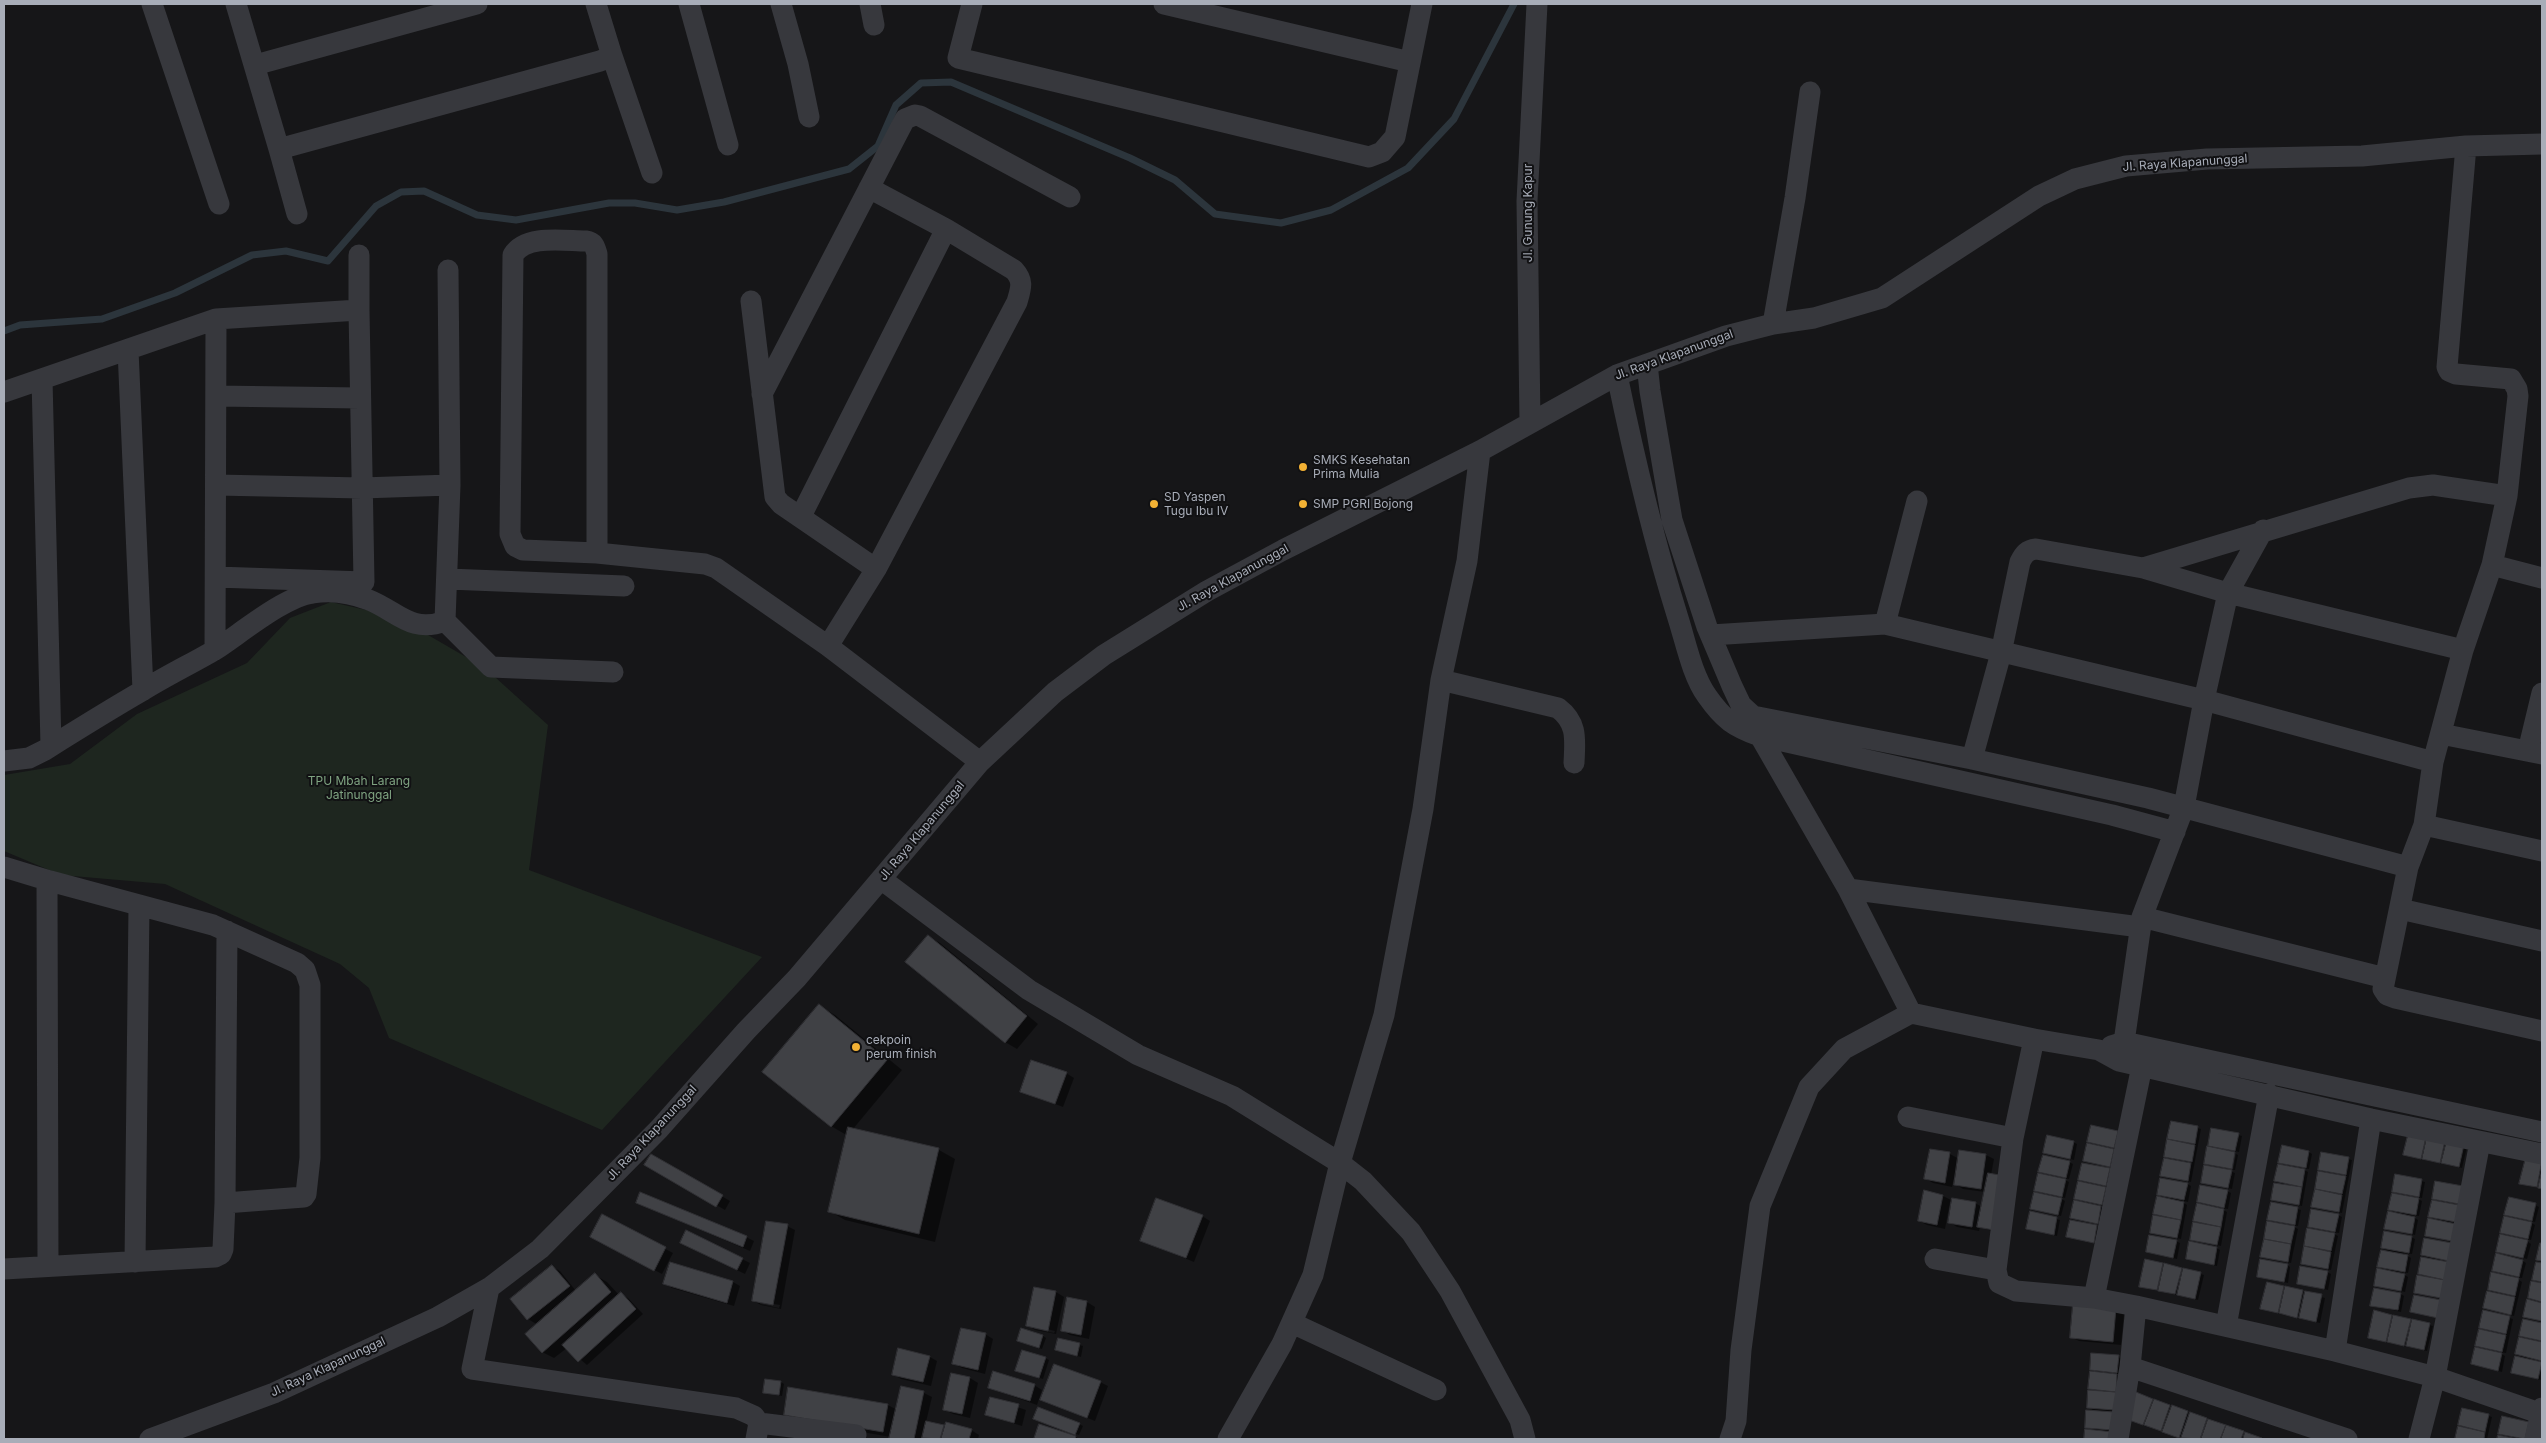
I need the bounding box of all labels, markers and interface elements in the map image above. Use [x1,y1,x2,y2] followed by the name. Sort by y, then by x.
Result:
[2122,151,2248,175] street label: Jl. Raya Klapanunggal
[1521,164,1535,262] street label: Jl. Gunung Kapur
[1613,327,1735,383] street label: Jl. Raya Klapanunggal
[1313,453,1410,481] place label: SMKS Kesehatan Prima Mulia
[1297,461,1309,473] marker: SMKS Kesehatan Prima Mulia
[1164,490,1228,518] place label: SD Yaspen Tugu Ibu IV
[1313,497,1413,511] place label: SMP PGRI Bojong
[1148,498,1160,510] marker: SD Yaspen Tugu Ibu IV
[1297,498,1309,510] marker: SMP PGRI Bojong
[1175,541,1291,615] street label: Jl. Raya Klapanunggal
[308,774,410,802] park label: TPU Mbah Larang Jatinunggal
[876,778,968,884] street label: Jl. Raya Klapanunggal
[866,1033,937,1061] place label: cekpoin perum finish
[850,1041,862,1053] marker: cekpoin perum finish
[604,1082,700,1184] street label: Jl. Raya Klapanunggal
[268,1334,388,1400] street label: Jl. Raya Klapanunggal

